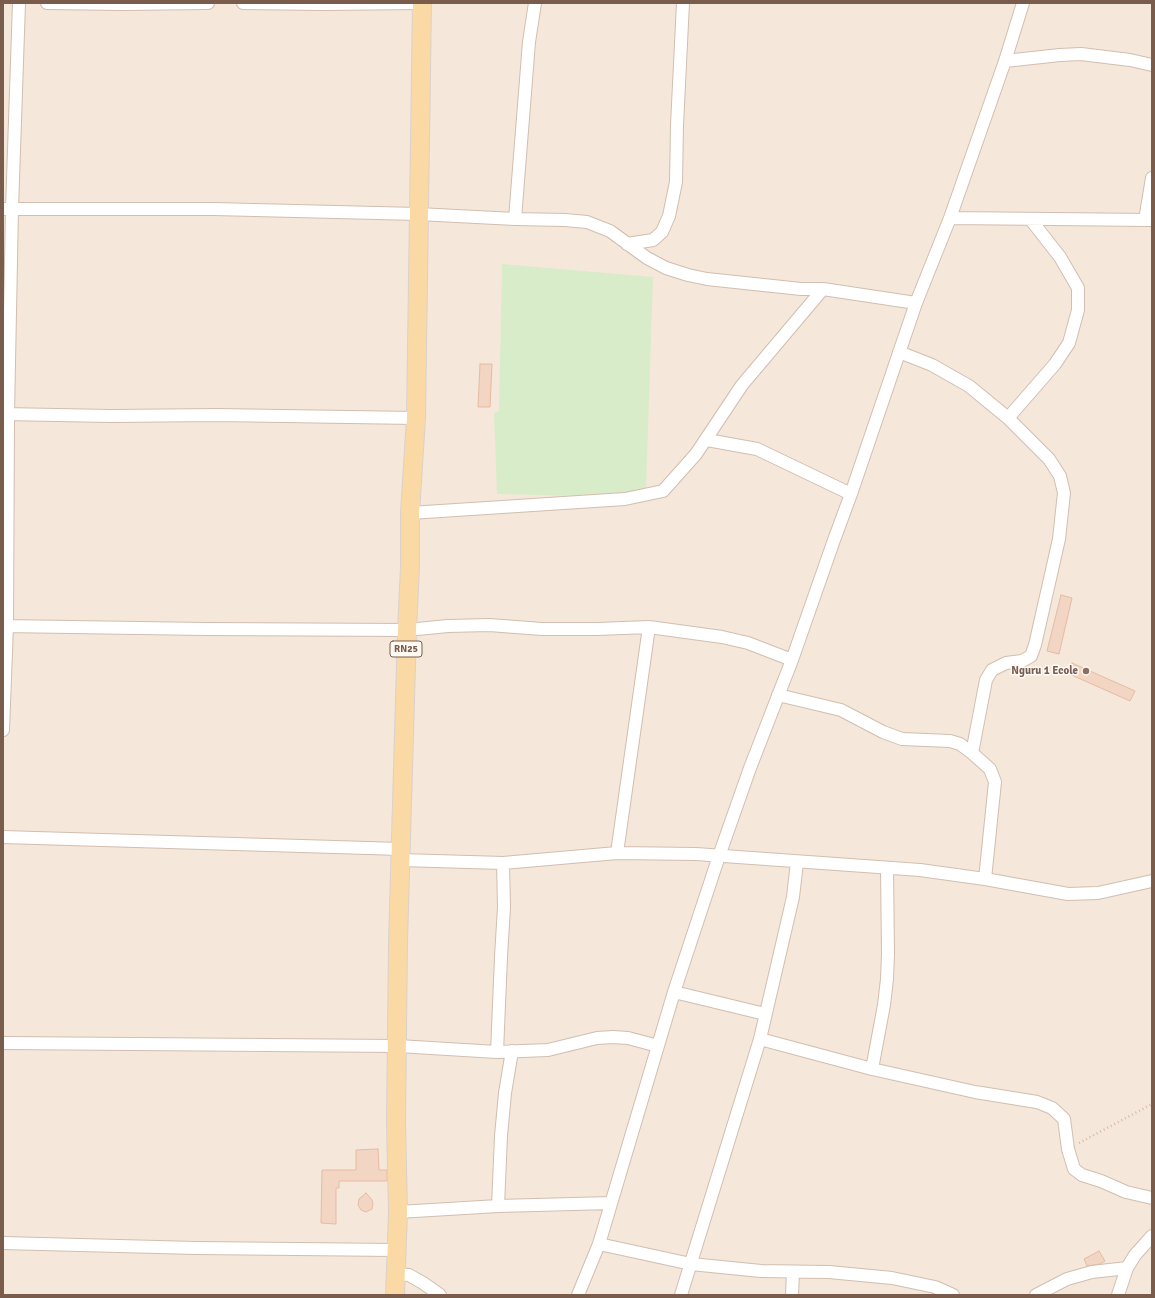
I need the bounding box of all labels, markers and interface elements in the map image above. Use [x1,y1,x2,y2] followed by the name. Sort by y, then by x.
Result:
[390,641,422,657] road number: RN25
[1011,664,1078,678] place label: Nguru 1 Ecole
[1081,666,1091,676] marker: Nguru 1 Ecole

